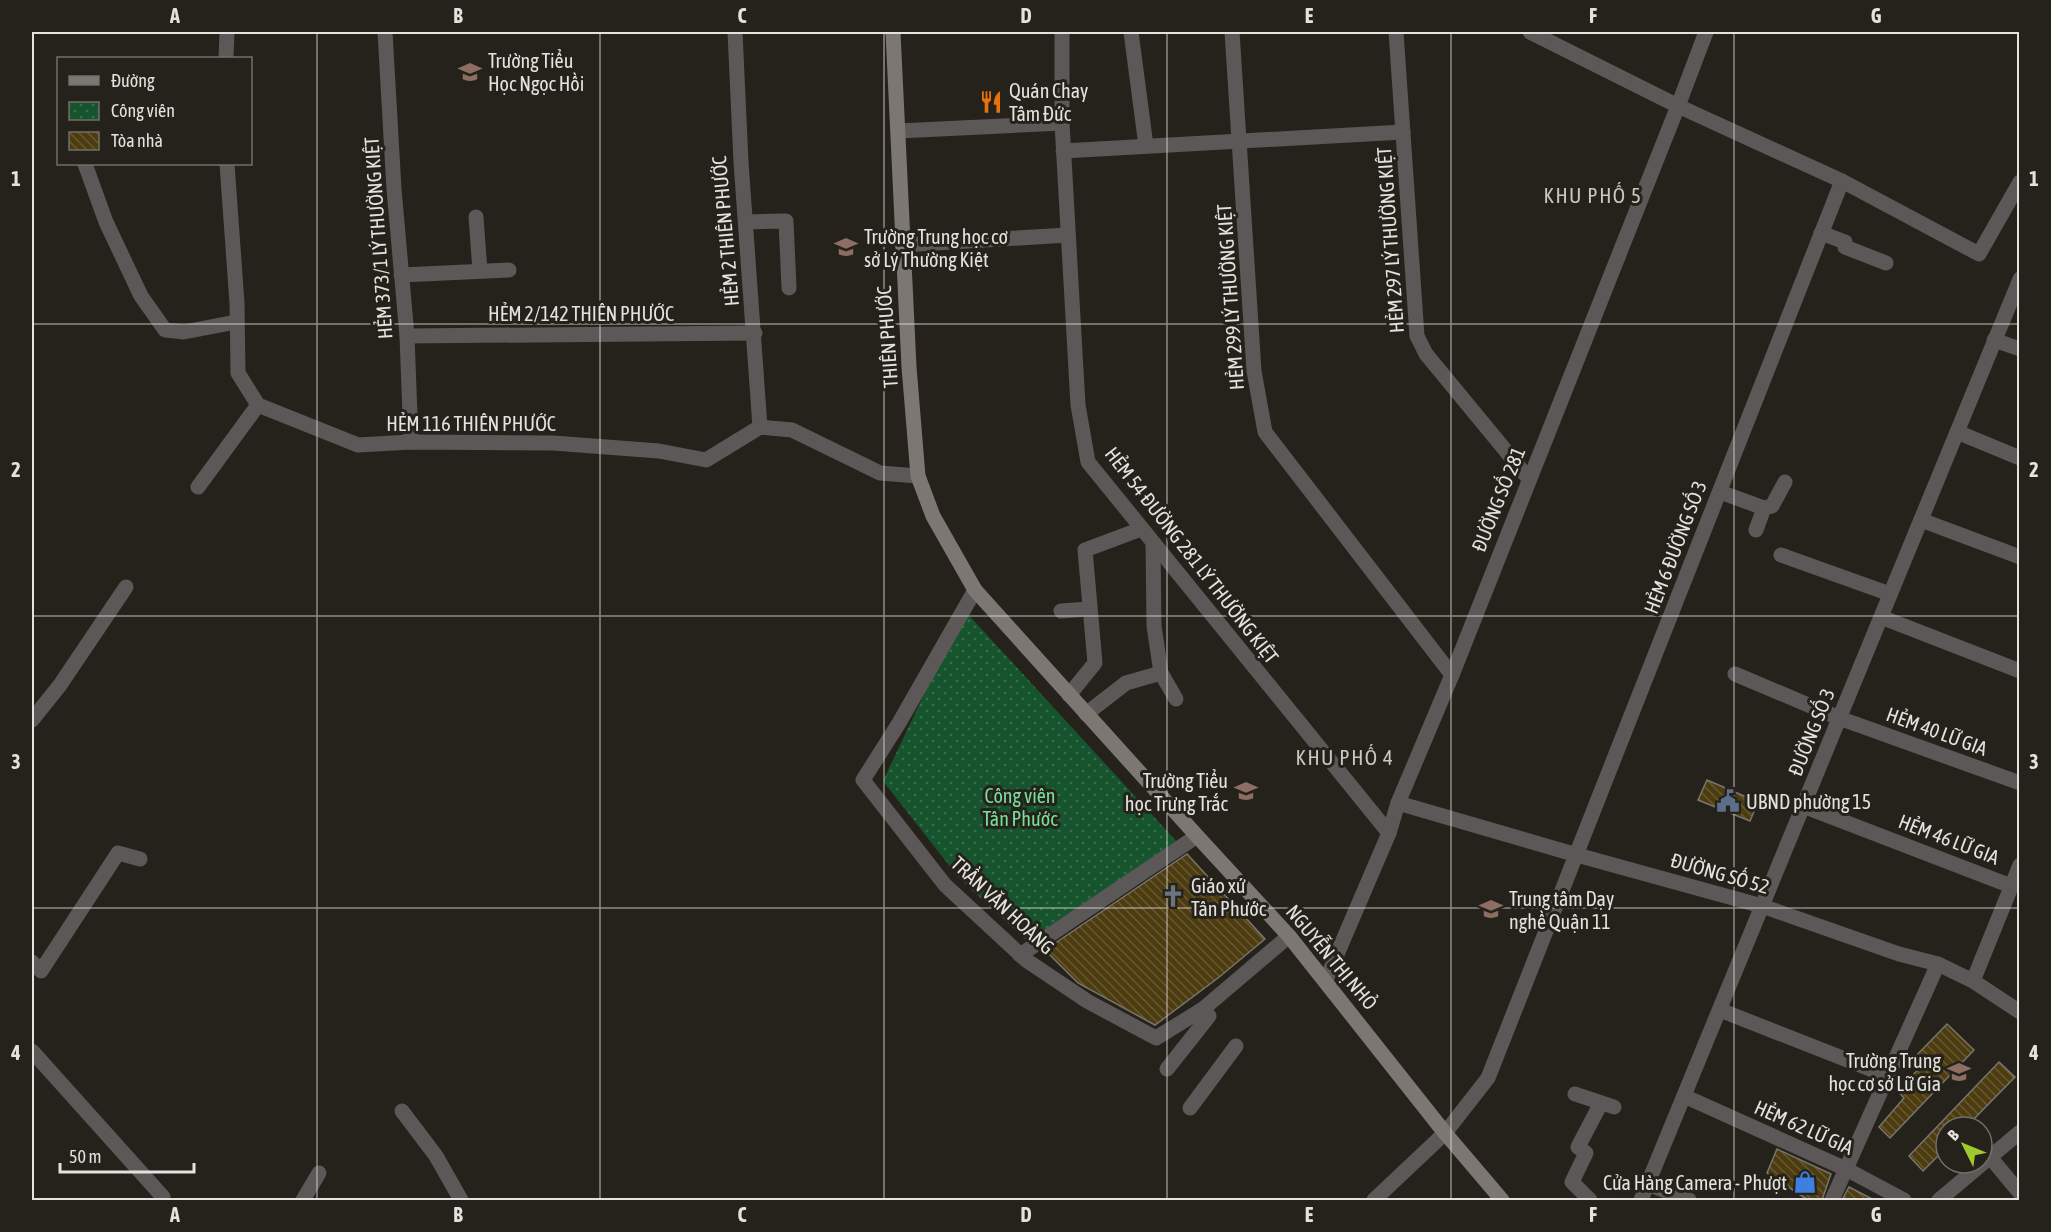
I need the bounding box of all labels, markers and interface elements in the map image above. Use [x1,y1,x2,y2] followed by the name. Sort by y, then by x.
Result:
[169,4,180,27] text: A
[453,4,463,27] text: B
[738,4,747,27] text: C
[1020,4,1032,27] text: D
[1305,4,1314,27] text: E
[1589,4,1597,27] text: F
[1871,4,1882,27] text: G
[488,49,584,95] place label: Trường Tiểu Học Ngọc Hồi
[57,57,252,165] legend
[457,59,483,85] school or university icon: Trường Tiểu Học Ngọc Hồi
[111,70,155,91] text: Đường
[1009,79,1088,125] place label: Quán Chay Tâm Đức
[978,89,1004,115] restaurant icon: Quán Chay Tâm Đức
[111,100,175,121] text: Công viên
[111,130,163,151] text: Tòa nhà
[359,136,397,340] street label: HẺM 373/1 LÝ THƯỜNG KIỆT
[1372,146,1408,334] street label: HẺM 297 LÝ THƯỜNG KIỆT
[707,155,743,307] street label: HẺM 2 THIÊN PHƯỚC
[11,167,21,190] text: 1
[2029,167,2039,190] text: 1
[1544,182,1642,207] district label: KHU PHỐ 5
[1212,203,1248,391] street label: HẺM 299 LÝ THƯỜNG KIỆT
[864,225,1008,271] place label: Trường Trung học cơ sở Lý Thường Kiệt
[833,234,859,260] school or university icon: Trường Trung học cơ sở Lý Thường Kiệt
[872,285,902,389] street label: THIÊN PHƯỚC
[488,302,674,325] street label: HẺM 2/142 THIÊN PHƯỚC
[386,412,556,435] street label: HẺM 116 THIÊN PHƯỚC
[1101,442,1284,668] street label: HẺM 54 ĐƯỜNG 281 LÝ THƯỜNG KIỆT
[1465,443,1529,555] street label: ĐƯỜNG SỐ 281
[11,458,21,481] text: 2
[2029,458,2039,481] text: 2
[1637,477,1711,617] street label: HẺM 6 ĐƯỜNG SỐ 3
[1781,684,1839,779] street label: ĐƯỜNG SỐ 3
[1883,702,1991,760] street label: HẺM 40 LỮ GIA
[1296,744,1394,769] district label: KHU PHỐ 4
[11,750,21,773] text: 3
[2029,750,2039,773] text: 3
[1125,769,1229,815] place label: Trường Tiểu học Trưng Trắc
[1233,778,1259,804] school or university icon: Trường Tiểu học Trưng Trắc
[982,784,1058,830] park label: Công viên Tân Phước
[1715,788,1741,814] public building icon: UBND phường 15
[1746,790,1871,813] place label: UBND phường 15
[1896,809,2003,869] street label: HẺM 46 LỮ GIA
[1668,846,1772,898] street label: ĐƯỜNG SỐ 52
[947,850,1061,959] street label: TRẦN VĂN HOÀNG
[1191,874,1267,920] place label: Giáo xứ Tân Phước
[1160,883,1186,909] church icon: Giáo xứ Tân Phước
[1509,887,1614,933] place label: Trung tâm Dạy nghề Quận 11
[1478,896,1504,922] school or university icon: Trung tâm Dạy nghề Quận 11
[1282,899,1384,1014] street label: NGUYỄN THỊ NHỎ
[10,1041,21,1064] text: 4
[2028,1041,2039,1064] text: 4
[1828,1049,1941,1095] place label: Trường Trung học cơ sở Lữ Gia
[1946,1059,1972,1085] school or university icon: Trường Trung học cơ sở Lữ Gia
[1751,1095,1857,1159] street label: HẺM 62 LỮ GIA
[1934,1115,1994,1175] north arrow
[1944,1126,1962,1144] text: B
[60,1136,194,1174] scale bar
[69,1146,101,1167] text: 50 m
[1792,1169,1818,1195] shop icon: Cửa Hàng Camera - Phượt
[1603,1171,1787,1194] place label: Cửa Hàng Camera - Phượt
[169,1203,180,1226] text: A
[453,1203,463,1226] text: B
[738,1203,747,1226] text: C
[1020,1203,1032,1226] text: D
[1305,1203,1314,1226] text: E
[1589,1203,1597,1226] text: F
[1871,1203,1882,1226] text: G

